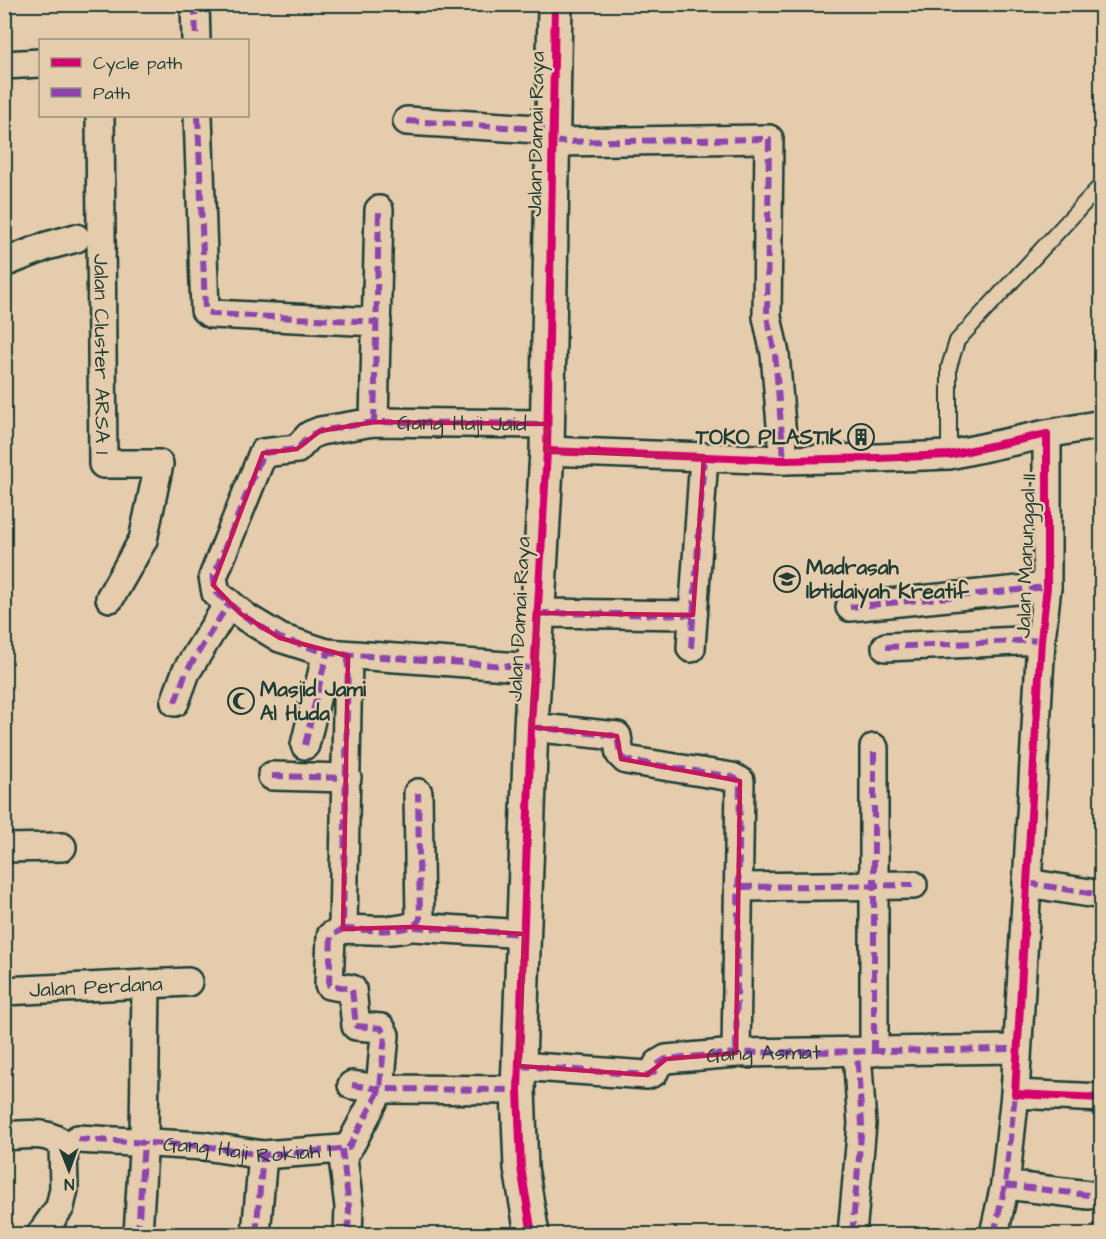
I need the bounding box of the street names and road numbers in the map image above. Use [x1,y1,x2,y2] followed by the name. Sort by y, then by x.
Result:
[520,51,554,217] street label: Jalan Damai Raya
[87,254,117,455] street label: Jalan Cluster ARSA 1
[397,408,527,439] street label: Gang Haji Jaid
[1009,473,1045,639] street label: Jalan Manunggal II
[500,535,540,702] street label: Jalan Damai Raya
[28,969,164,1004] street label: Jalan Perdana
[705,1037,821,1070] street label: Gang Asmat
[162,1129,333,1170] street label: Gang Haji Rokiah I

